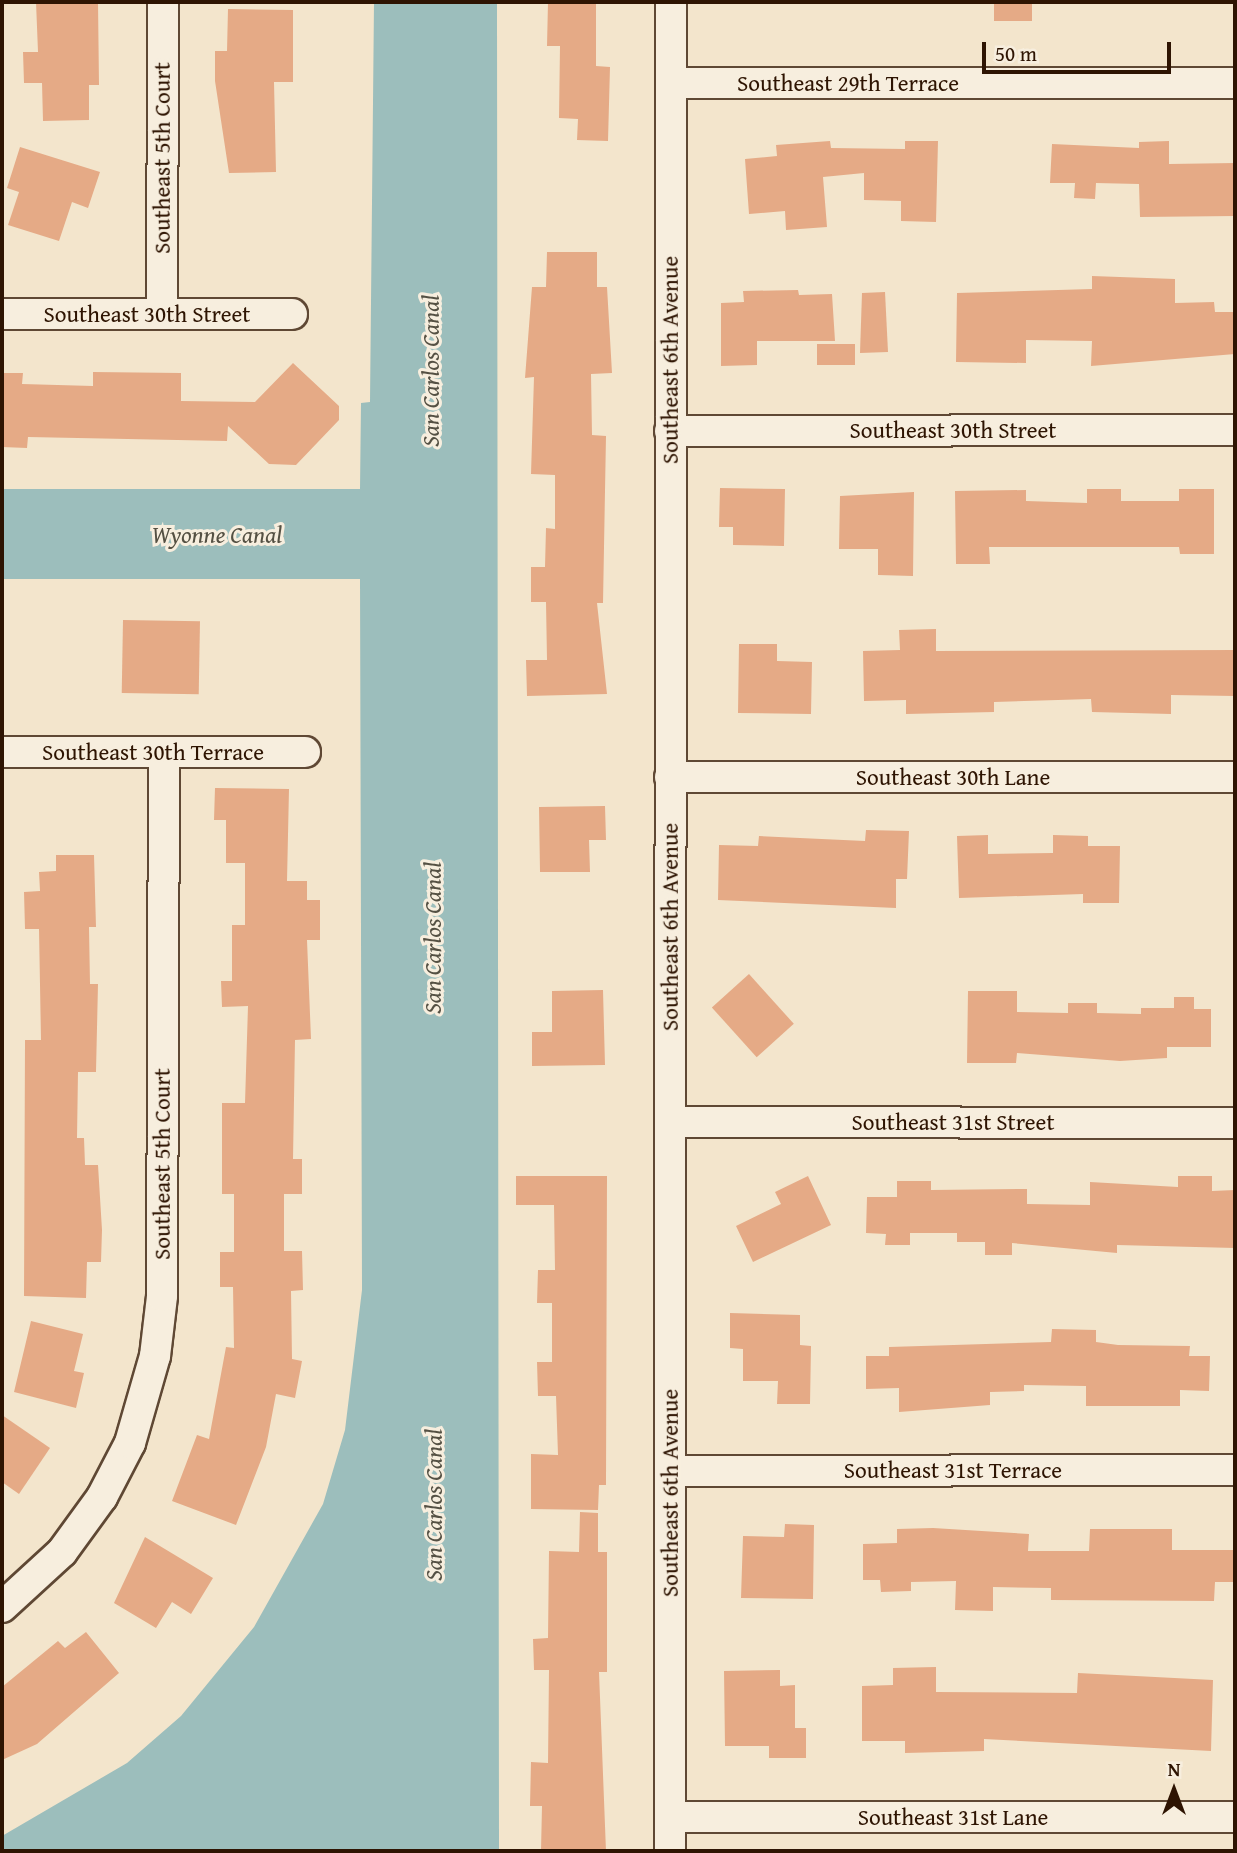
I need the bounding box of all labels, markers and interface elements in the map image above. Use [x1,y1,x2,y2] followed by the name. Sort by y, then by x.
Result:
[985,28,1174,72] scale bar
[995,38,1037,69] text: 50 m
[148,62,176,254] street label: Southeast 5th Court
[737,69,959,97] street label: Southeast 29th Terrace
[656,256,684,464] street label: Southeast 6th Avenue
[417,295,445,447] water label: San Carlos Canal
[44,300,250,328] street label: Southeast 30th Street
[850,416,1056,444] street label: Southeast 30th Street
[152,521,282,549] water label: Wyonne Canal
[42,738,264,766] street label: Southeast 30th Terrace
[856,763,1050,791] street label: Southeast 30th Lane
[656,823,684,1031] street label: Southeast 6th Avenue
[419,862,447,1014] water label: San Carlos Canal
[148,1068,176,1260] street label: Southeast 5th Court
[851,1108,1055,1136] street label: Southeast 31st Street
[656,1389,684,1597] street label: Southeast 6th Avenue
[420,1429,448,1581] water label: San Carlos Canal
[844,1456,1062,1484] street label: Southeast 31st Terrace
[1139,1755,1209,1825] north arrow
[1168,1755,1180,1783] text: N
[858,1803,1048,1831] street label: Southeast 31st Lane

